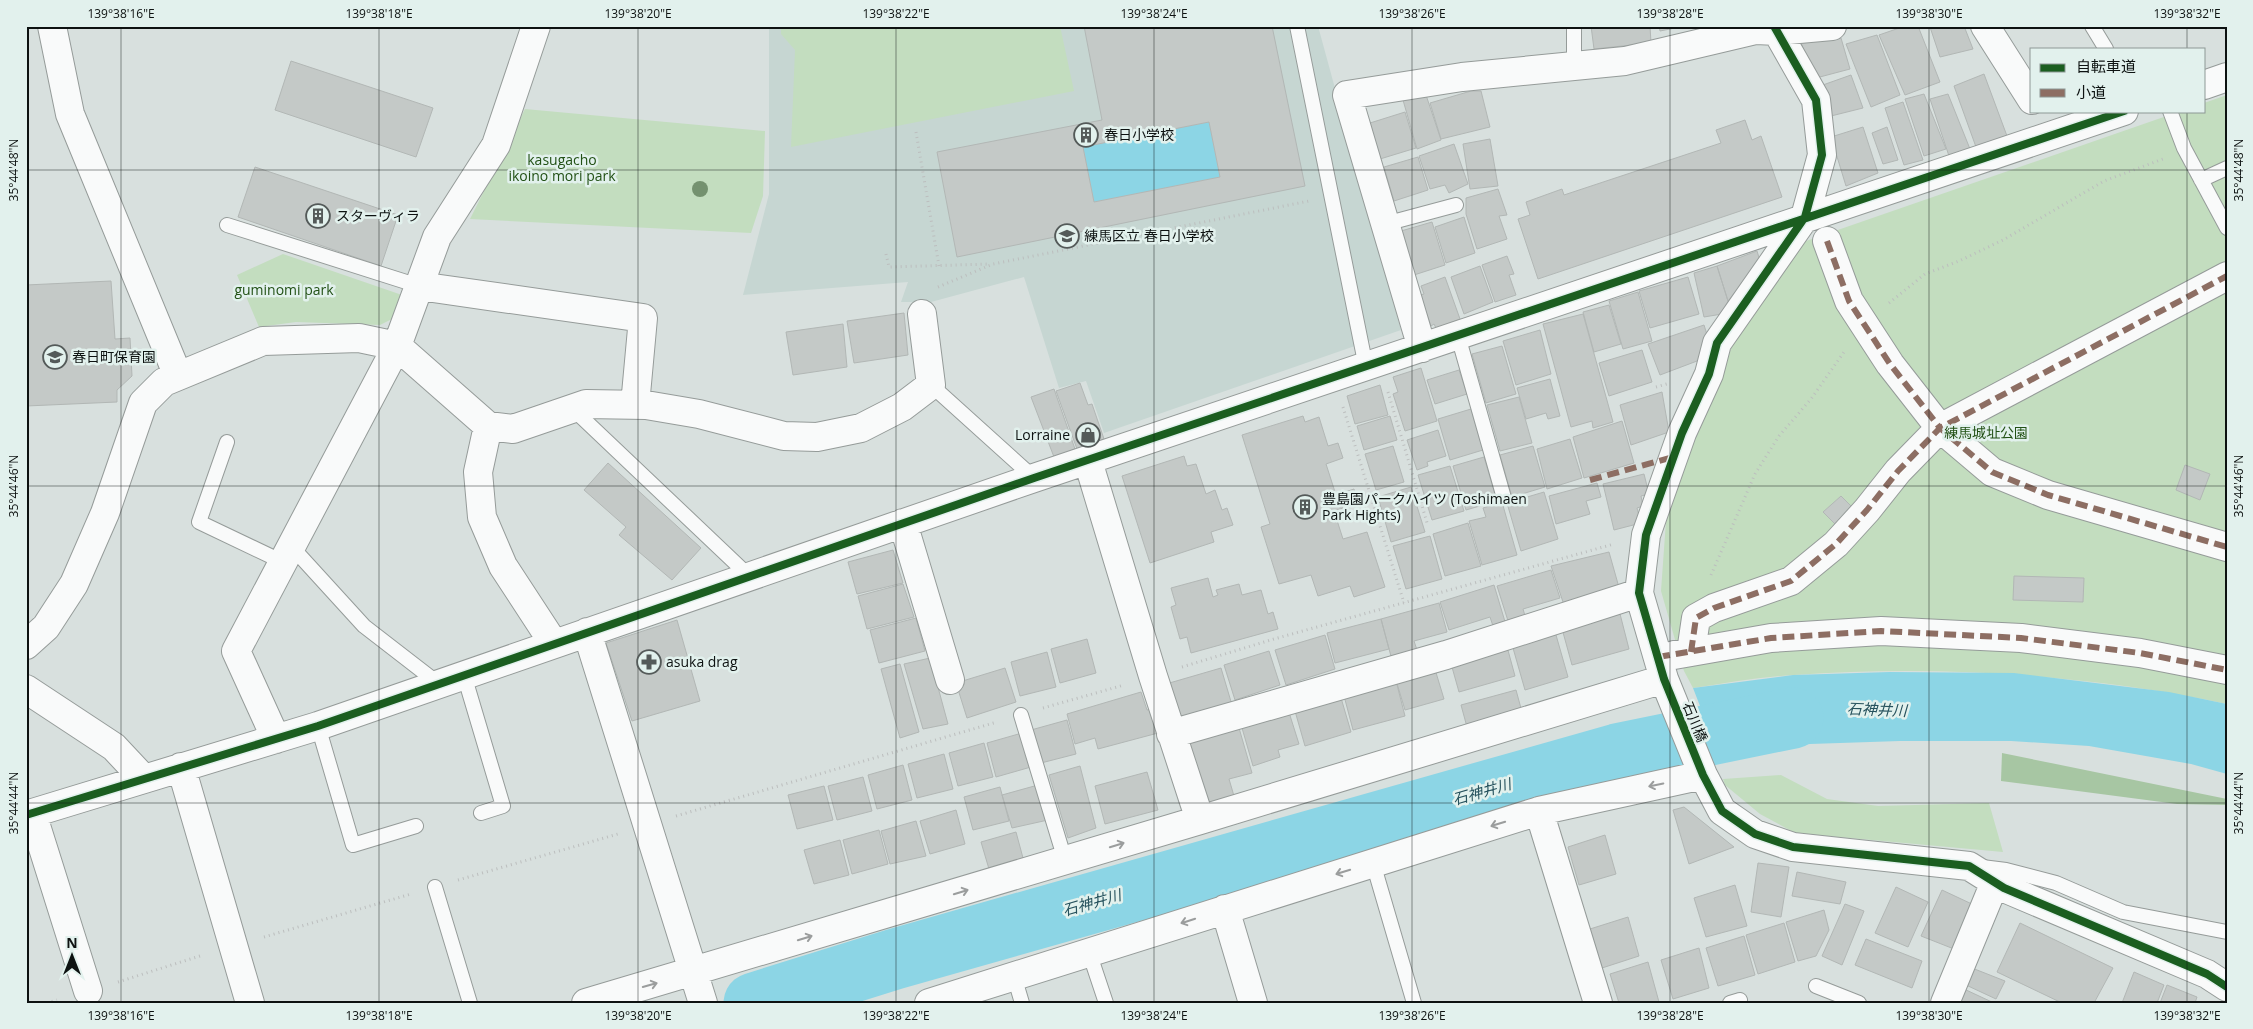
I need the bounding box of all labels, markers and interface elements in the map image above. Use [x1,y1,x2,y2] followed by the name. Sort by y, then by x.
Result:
[87,5,155,22] text: 139°38'16"E
[345,5,413,22] text: 139°38'18"E
[604,5,672,22] text: 139°38'20"E
[862,5,930,22] text: 139°38'22"E
[1120,5,1188,22] text: 139°38'24"E
[1378,5,1446,22] text: 139°38'26"E
[1636,5,1704,22] text: 139°38'28"E
[1895,5,1963,22] text: 139°38'30"E
[2153,5,2221,22] text: 139°38'32"E
[2030,48,2206,112] legend
[2076,56,2136,76] text: 自転車道
[2076,82,2106,102] text: 小道
[1073,122,1099,148] building icon: 春日小学校
[1104,125,1174,144] place label: 春日小学校
[5,139,22,201] text: 35°44'48"N
[2230,139,2247,201] text: 35°44'48"N
[508,150,616,185] park label: kasugacho ikoino mori park
[305,203,331,229] building icon: スターヴィラ
[336,206,420,225] place label: スターヴィラ
[1054,223,1080,249] school or university icon: 練馬区立 春日小学校
[1084,226,1214,245] place label: 練馬区立 春日小学校
[234,280,334,299] park label: guminomi park
[42,344,68,370] school or university icon: 春日町保育園
[72,347,156,366] place label: 春日町保育園
[1075,422,1101,448] shop icon: Lorraine
[1944,423,2028,442] park label: 練馬城址公園
[1015,425,1070,444] place label: Lorraine
[5,455,22,517] text: 35°44'46"N
[2230,455,2247,517] text: 35°44'46"N
[1322,489,1527,524] place label: 豊島園パークハイツ (Toshimaen Park Hights)
[1292,494,1318,520] building icon: 豊島園パークハイツ (Toshimaen Park Hights)
[636,649,662,675] pharmacy icon: asuka drag
[666,652,738,671] place label: asuka drag
[1847,698,1909,720] water label: 石神井川
[1679,699,1712,745] street label: 石川橋
[5,772,22,834] text: 35°44'44"N
[2230,772,2247,834] text: 35°44'44"N
[1450,773,1515,809] water label: 石神井川
[1648,781,1664,790] one-way arrow
[1490,819,1506,829] one-way arrow
[1108,839,1124,849] one-way arrow
[1335,868,1351,878] one-way arrow
[1060,884,1125,920] water label: 石神井川
[953,886,969,896] one-way arrow
[1181,917,1196,926] one-way arrow
[48,932,98,982] north arrow
[66,933,78,952] text: N
[797,933,813,943] one-way arrow
[641,979,657,989] one-way arrow
[87,1007,155,1024] text: 139°38'16"E
[345,1007,413,1024] text: 139°38'18"E
[604,1007,672,1024] text: 139°38'20"E
[862,1007,930,1024] text: 139°38'22"E
[1120,1007,1188,1024] text: 139°38'24"E
[1378,1007,1446,1024] text: 139°38'26"E
[1636,1007,1704,1024] text: 139°38'28"E
[1895,1007,1963,1024] text: 139°38'30"E
[2153,1007,2221,1024] text: 139°38'32"E

